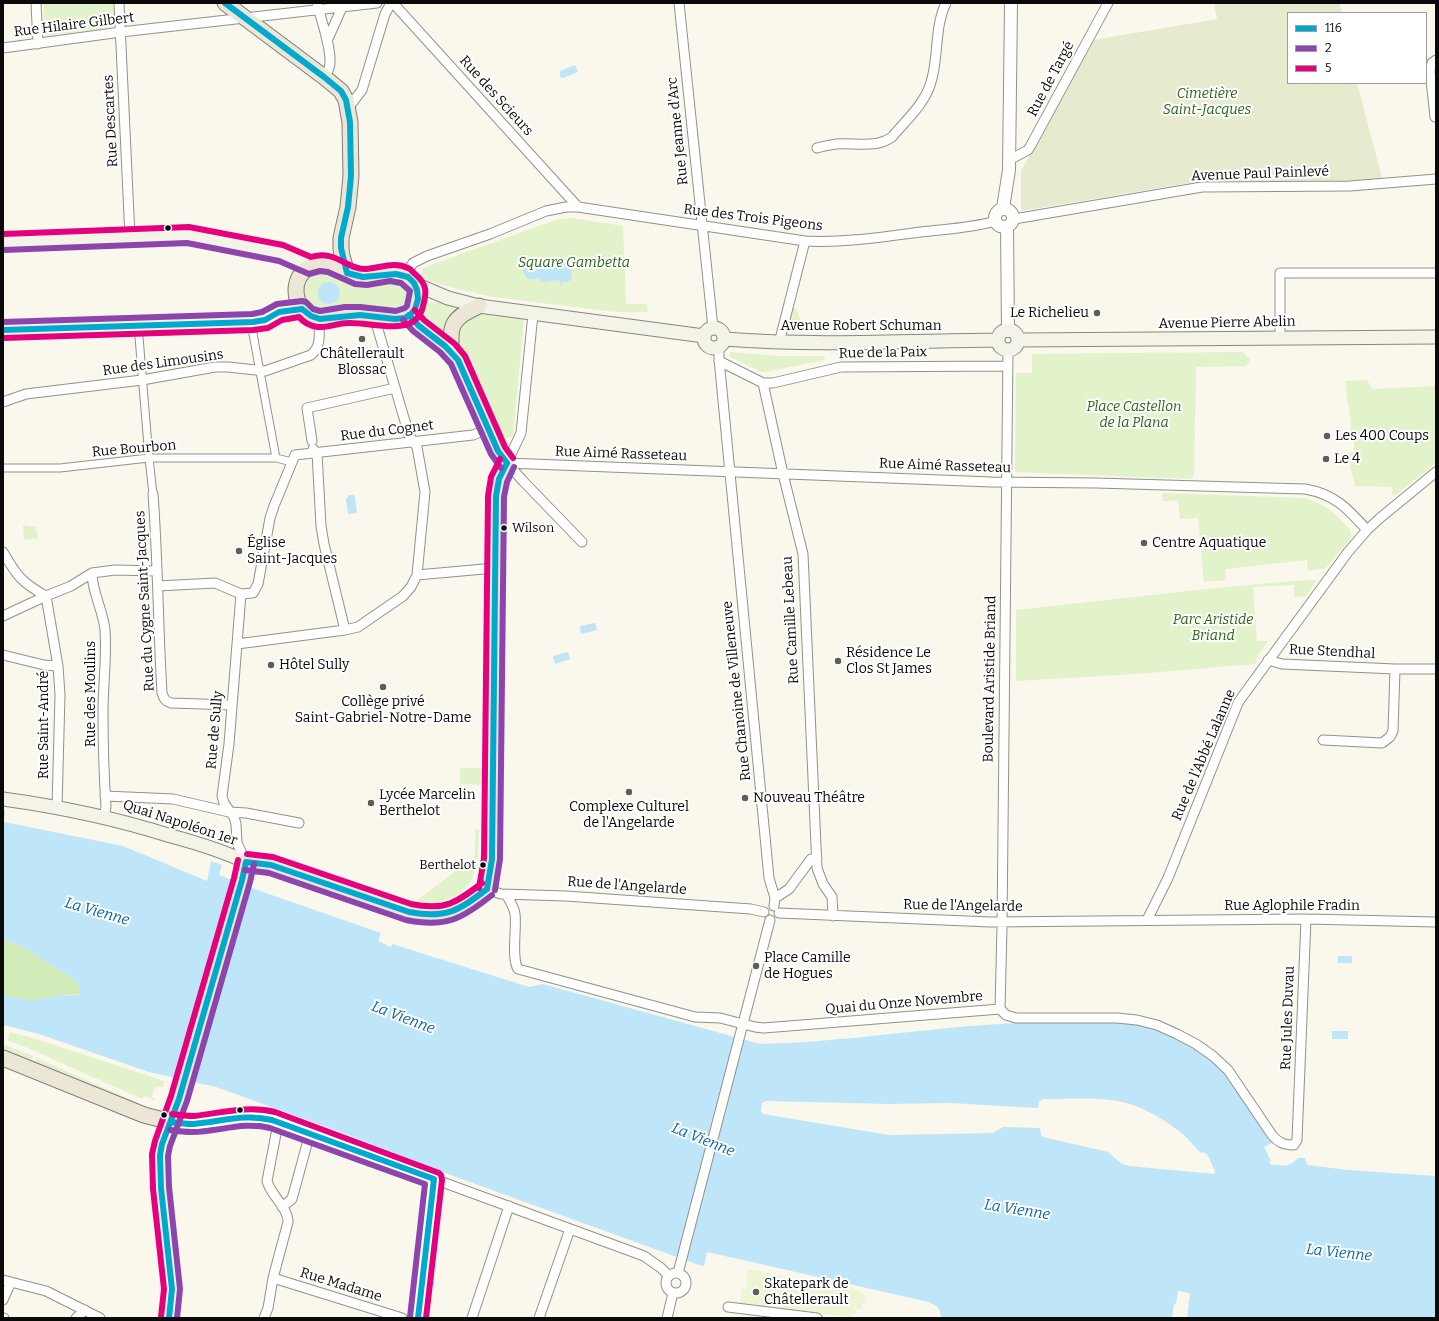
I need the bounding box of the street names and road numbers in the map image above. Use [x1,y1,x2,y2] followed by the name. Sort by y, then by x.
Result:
[13,9,135,41] street label: Rue Hilaire Gilbert
[1024,38,1078,120] street label: Rue de Targé
[456,52,536,140] street label: Rue des Scieurs
[100,74,122,168] street label: Rue Descartes
[664,76,692,186] street label: Rue Jeanne d'Arc
[1191,163,1329,185] street label: Avenue Paul Painlevé
[682,201,824,235] street label: Rue des Trois Pigeons
[1158,313,1296,333] street label: Avenue Pierre Abelin
[780,318,942,334] street label: Avenue Robert Schuman
[839,344,927,362] street label: Rue de la Paix
[102,346,224,380] street label: Rue des Limousins
[339,417,435,445] street label: Rue du Cognet
[91,437,177,461] street label: Rue Bourbon
[555,443,687,465] street label: Rue Aimé Rasseteau
[879,455,1011,477] street label: Rue Aimé Rasseteau
[132,510,158,692] street label: Rue du Cygne Saint-Jacques
[779,556,803,684] street label: Rue Camille Lebeau
[980,595,1000,763] street label: Boulevard Aristide Briand
[719,600,755,782] street label: Rue Chanoine de Villeneuve
[83,641,99,747] street label: Rue des Moulins
[1288,641,1376,663] street label: Rue Stendhal
[36,671,52,779] street label: Rue Saint-André
[1169,687,1239,823] street label: Rue de l'Abbé Lalanne
[203,690,227,770] street label: Rue de Sully
[121,797,239,849] street label: Quai Napoléon 1er
[567,873,687,899] street label: Rue de l'Angelarde
[903,897,1023,915] street label: Rue de l'Angelarde
[1224,898,1360,914] street label: Rue Aglophile Fradin
[1278,966,1298,1070] street label: Rue Jules Duvau
[824,988,984,1018] street label: Quai du Onze Novembre
[298,1265,384,1305] street label: Rue Madame

